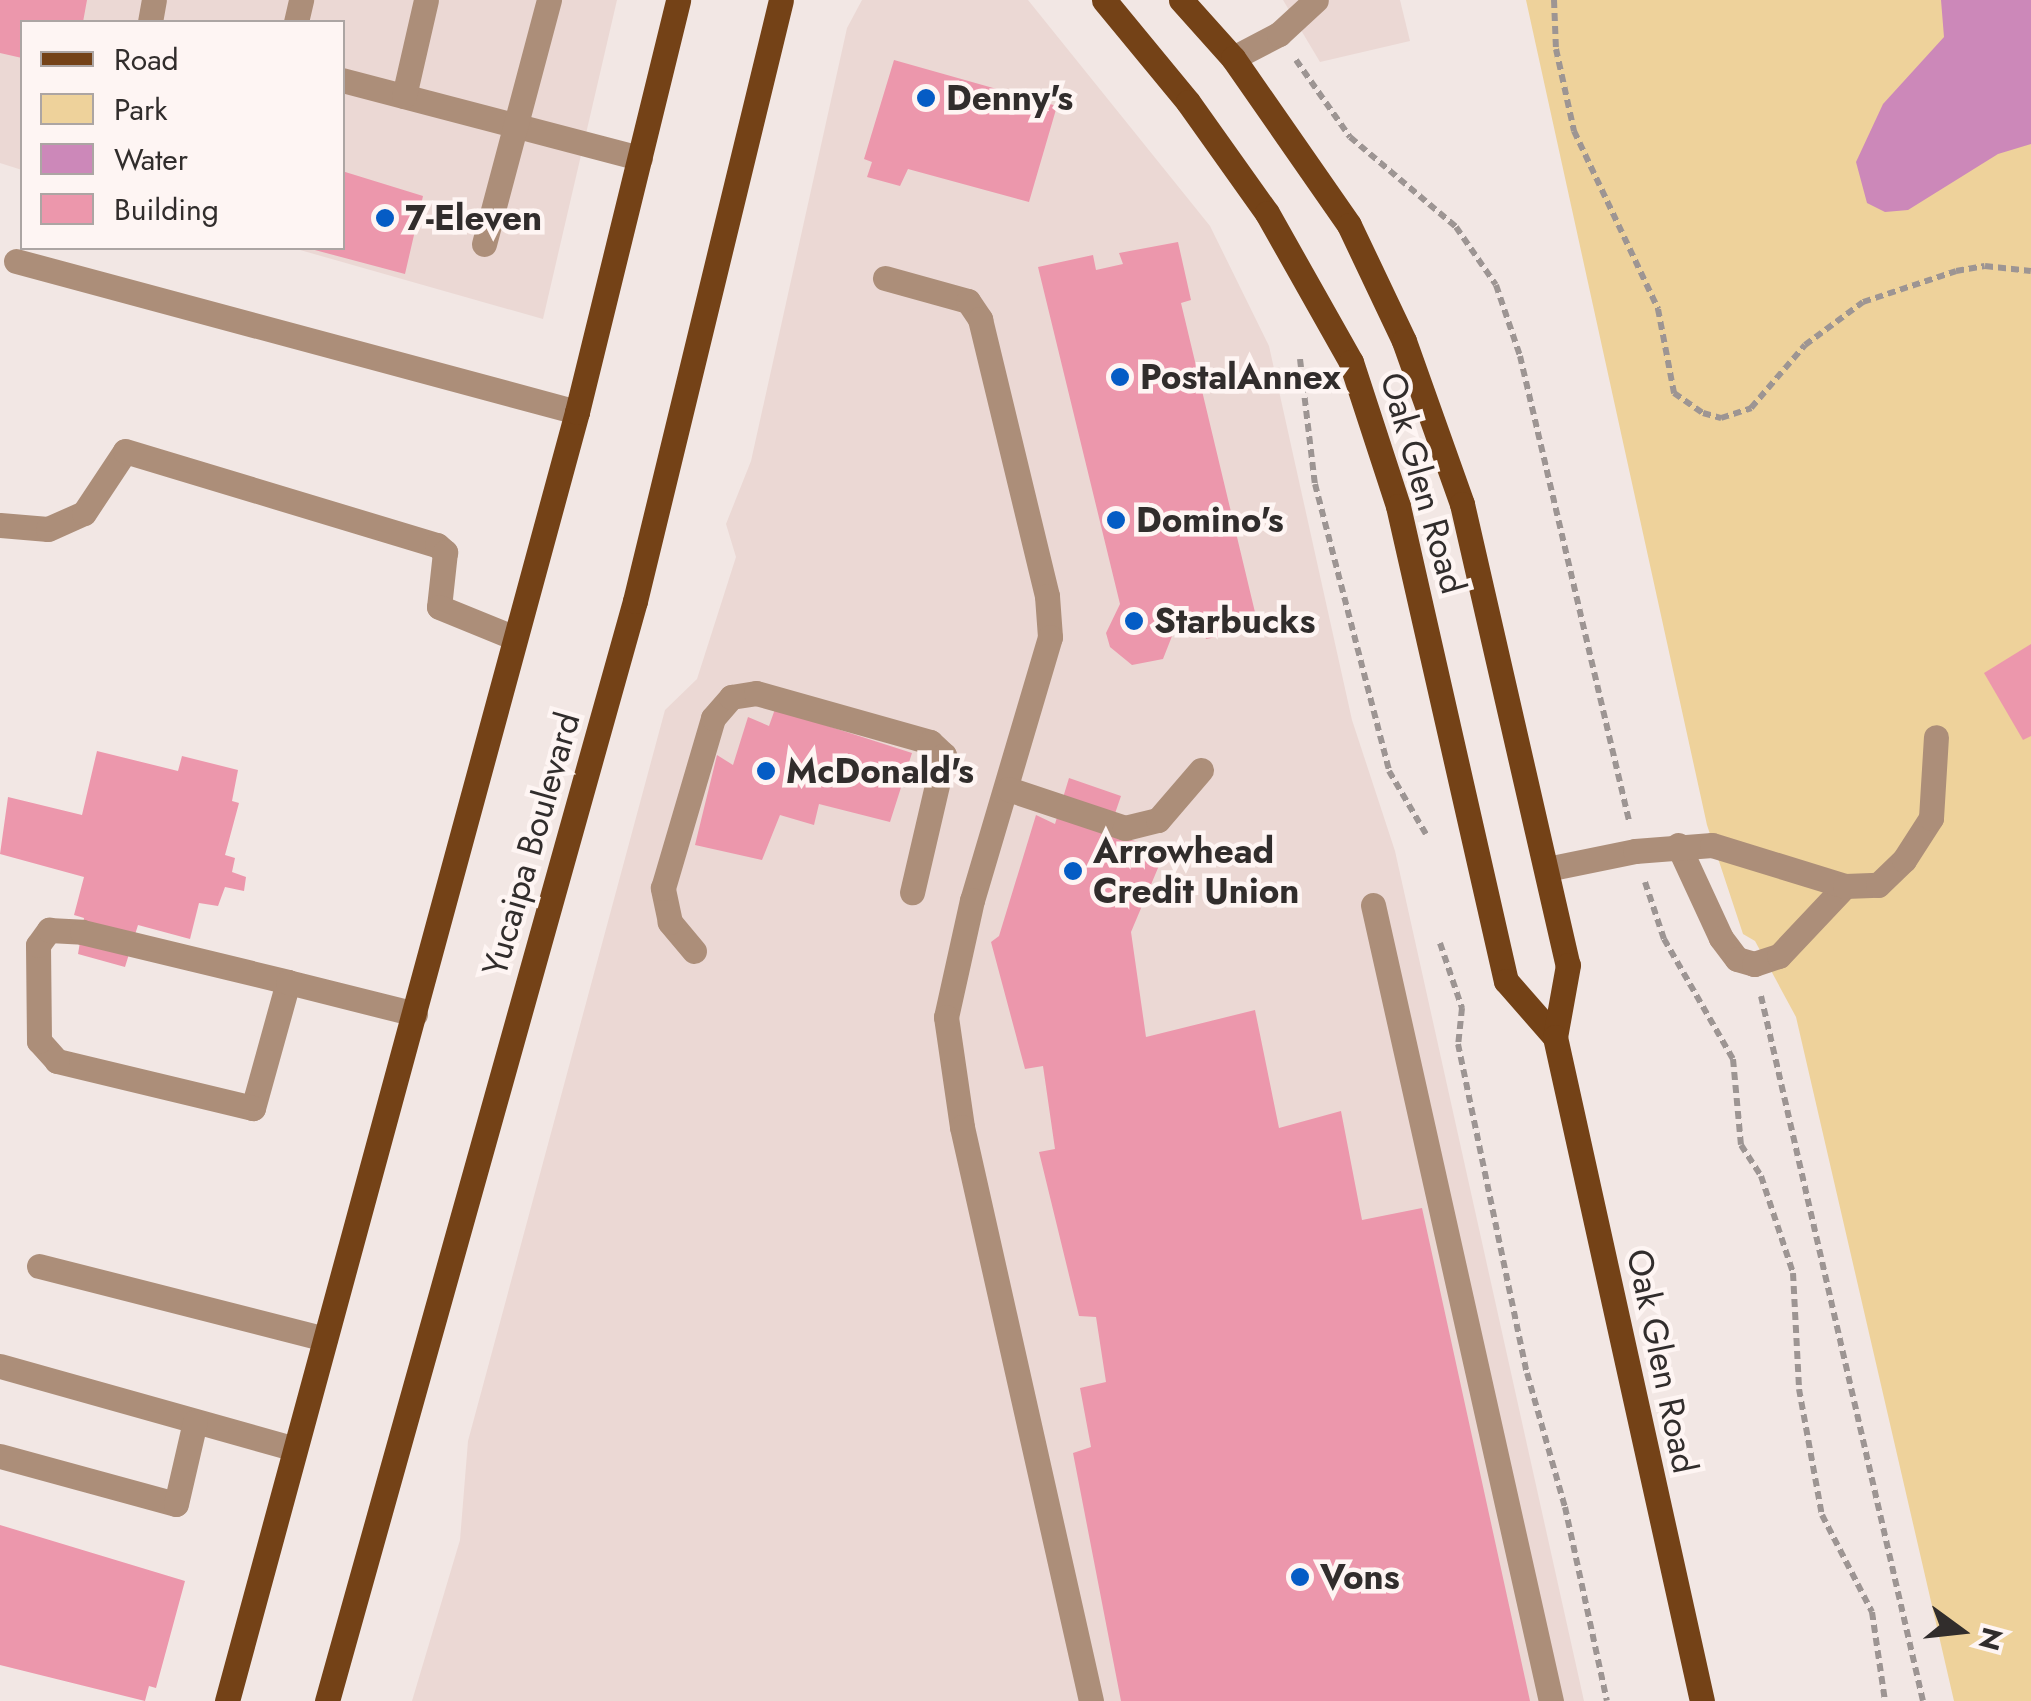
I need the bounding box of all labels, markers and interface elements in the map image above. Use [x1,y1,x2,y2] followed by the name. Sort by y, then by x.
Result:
[20,20,345,250] legend
[114,38,179,81] text: Road
[946,77,1073,119] place label: Denny's
[915,87,937,109] marker: Denny's
[114,88,167,131] text: Park
[114,138,188,181] text: Water
[114,188,219,231] text: Building
[405,197,542,239] place label: 7-Eleven
[374,207,396,229] marker: 7-Eleven
[1140,356,1341,398] place label: PostalAnnex
[1109,366,1131,388] marker: PostalAnnex
[1371,368,1475,598] street label: Oak Glen Road
[1136,499,1284,541] place label: Domino's
[1105,509,1127,531] marker: Domino's
[1154,600,1315,642] place label: Starbucks
[1123,610,1145,632] marker: Starbucks
[473,708,589,980] street label: Yucaipa Boulevard
[786,750,974,792] place label: McDonald's
[755,760,777,782] marker: McDonald's
[1093,830,1299,912] place label: Arrowhead Credit Union
[1062,860,1084,882] marker: Arrowhead Credit Union
[1618,1245,1706,1477] street label: Oak Glen Road
[1320,1556,1400,1598] place label: Vons
[1289,1566,1311,1588] marker: Vons
[1911,1581,2011,1681] north arrow
[1968,1623,2013,1655] text: N

